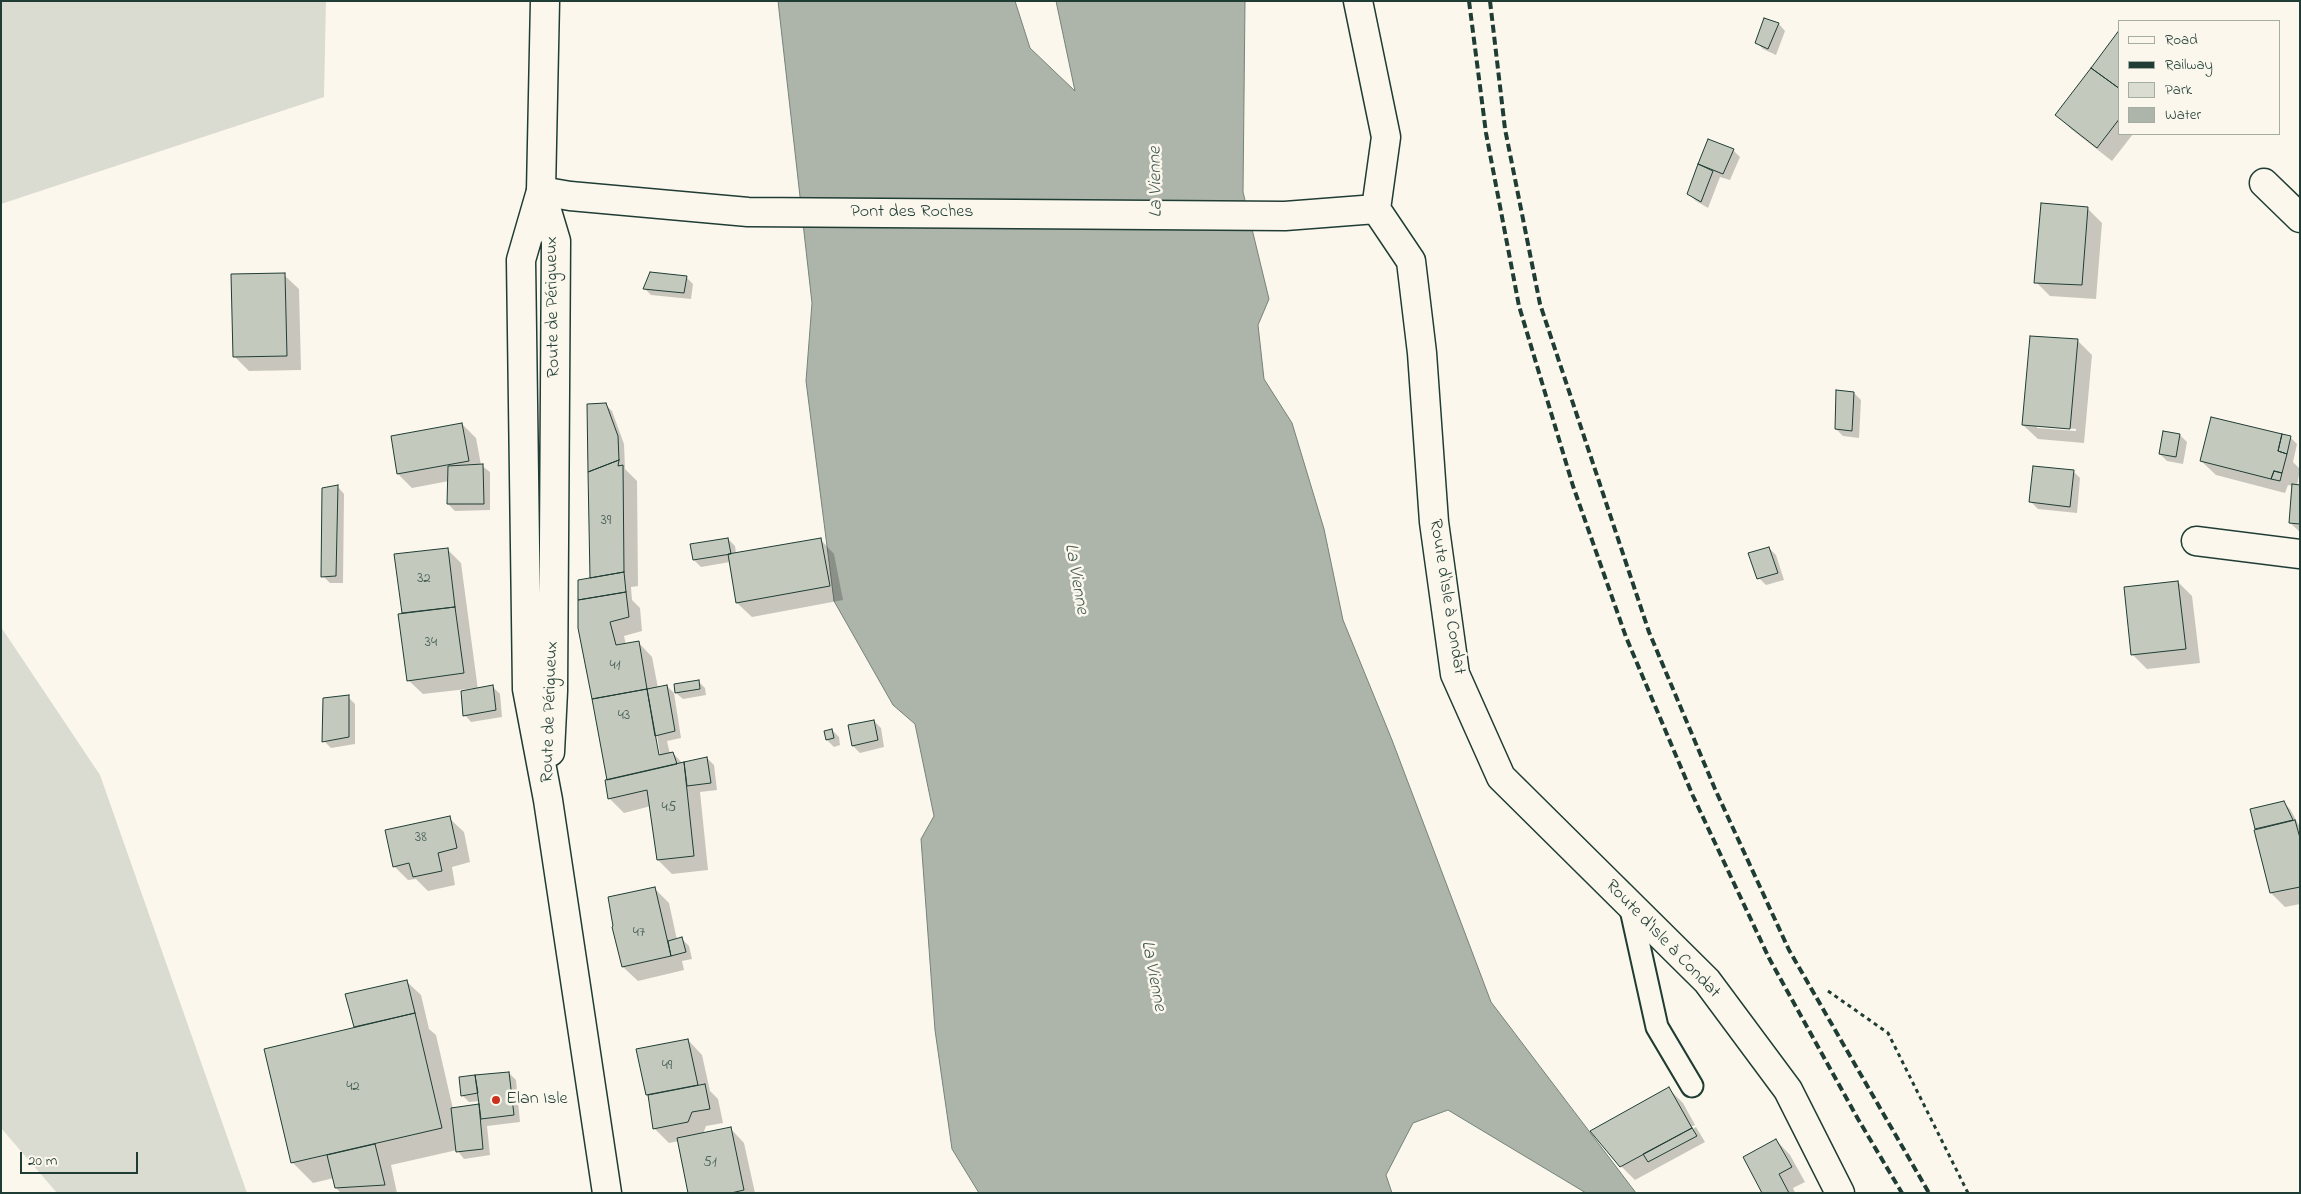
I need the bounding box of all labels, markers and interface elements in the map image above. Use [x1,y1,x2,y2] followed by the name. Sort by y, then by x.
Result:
[2118,20,2281,135] legend
[2165,29,2198,51] text: Road
[2165,54,2213,76] text: Railway
[2165,79,2192,101] text: Park
[2165,104,2201,126] text: Water
[1145,146,1169,218] water label: La Vienne
[850,202,974,224] street label: Pont des Roches
[542,236,566,378] street label: Route de Périgueux
[601,513,611,531] house number: 39
[1423,518,1469,676] street label: Route d'Isle à Condat
[1058,542,1092,616] water label: La Vienne
[417,571,431,589] house number: 32
[425,635,437,653] house number: 34
[538,641,564,783] street label: Route de Périgueux
[610,658,620,676] house number: 41
[618,708,630,726] house number: 43
[662,800,676,818] house number: 45
[415,830,427,848] house number: 38
[1600,876,1724,1004] street label: Route d'Isle à Condat
[633,925,645,943] house number: 47
[1134,939,1170,1013] water label: La Vienne
[662,1058,672,1076] house number: 49
[346,1079,360,1097] house number: 42
[506,1089,568,1111] place label: Elan Isle
[490,1094,502,1106] marker: Elan Isle
[22,1142,140,1174] scale bar
[28,1150,57,1172] text: 20 m
[703,1155,717,1173] house number: 51

